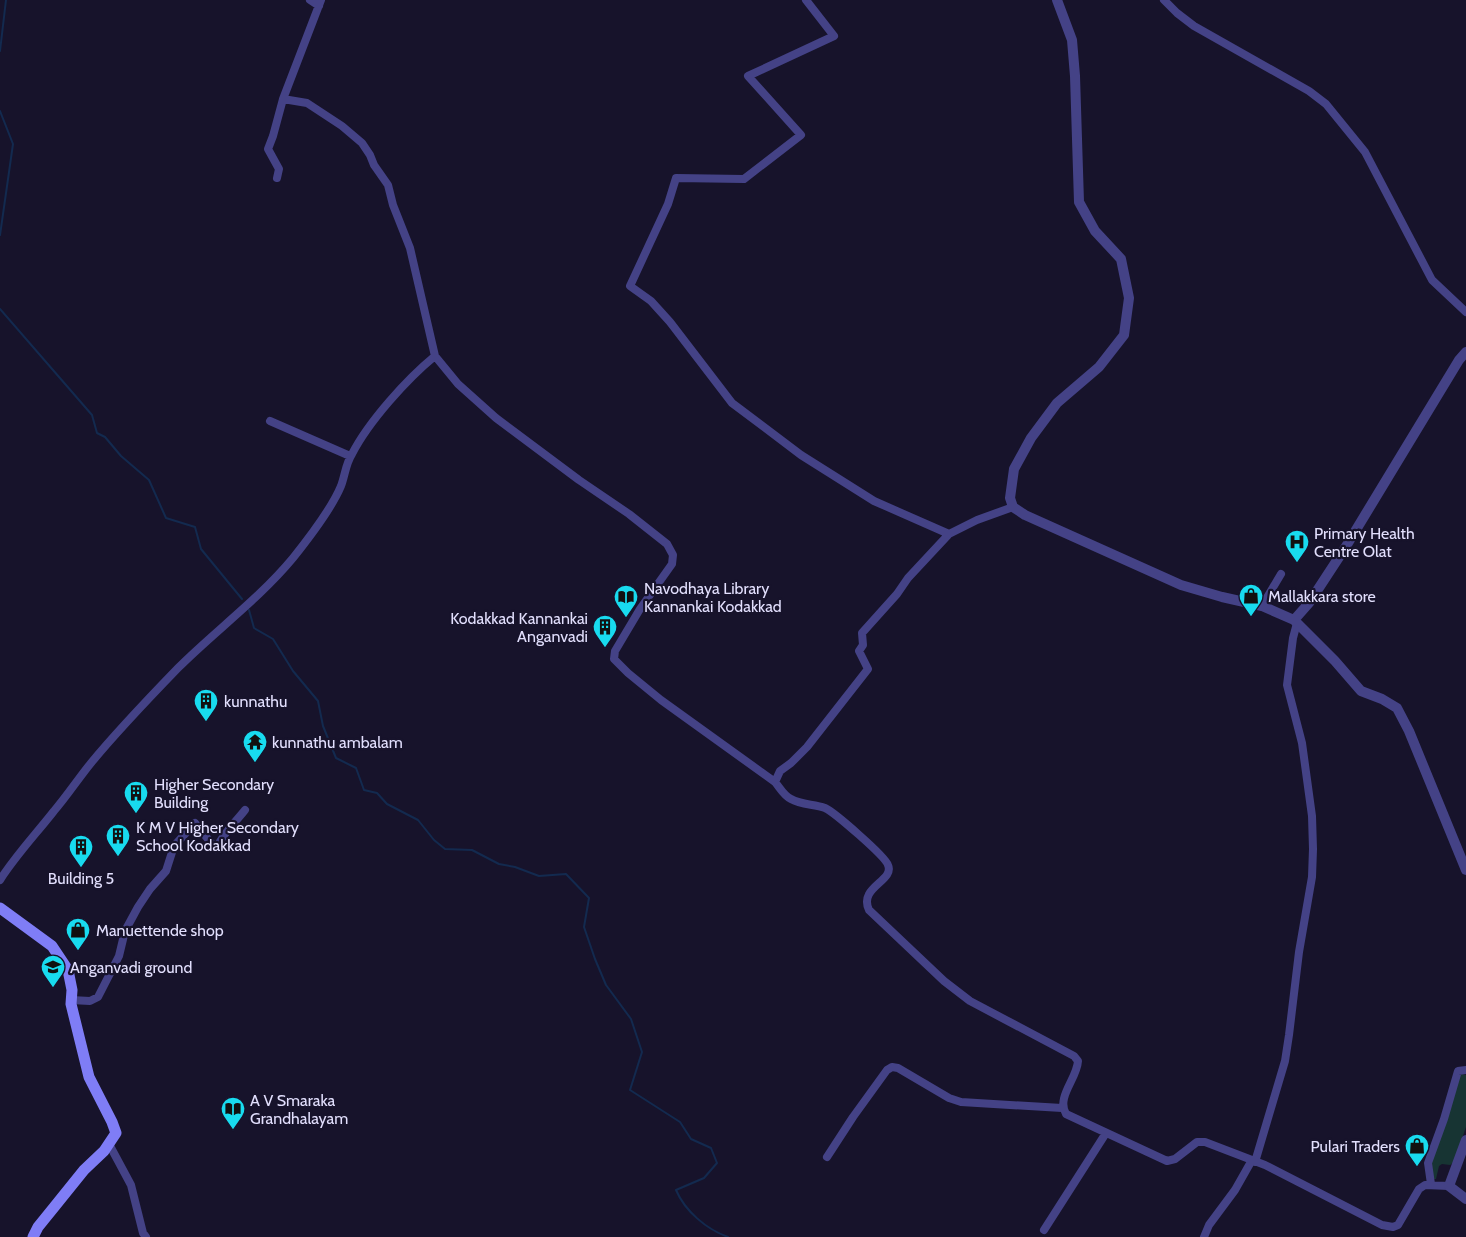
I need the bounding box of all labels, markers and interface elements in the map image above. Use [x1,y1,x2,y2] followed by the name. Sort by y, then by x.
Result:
[1314,524,1415,561] place label: Primary Health Centre Olat
[1284,529,1310,563] hospital icon: Primary Health Centre Olat
[644,579,782,616] place label: Navodhaya Library Kannankai Kodakkad
[1238,583,1264,617] shop icon: Mallakkara store
[613,584,639,618] library icon: Navodhaya Library Kannankai Kodakkad
[1268,587,1376,606] place label: Mallakkara store
[450,609,588,646] place label: Kodakkad Kannankai Anganvadi
[592,614,618,648] building icon: Kodakkad Kannankai Anganvadi
[193,688,219,722] building icon: kunnathu
[224,692,287,711] place label: kunnathu
[242,729,268,763] temple icon: kunnathu ambalam
[272,733,403,752] place label: kunnathu ambalam
[154,775,274,812] place label: Higher Secondary Building
[123,780,149,814] building icon: Higher Secondary Building
[136,818,299,855] place label: K M V Higher Secondary School Kodakkad
[105,823,131,857] building icon: K M V Higher Secondary School Kodakkad
[68,834,94,868] building icon: Building 5
[48,869,114,888] place label: Building 5
[65,917,91,951] shop icon: Manuettende shop
[96,921,224,940] place label: Manuettende shop
[40,954,66,988] school or university icon: Anganvadi ground
[70,958,192,977] place label: Anganvadi ground
[250,1091,348,1128] place label: A V Smaraka Grandhalayam
[220,1096,246,1130] library icon: A V Smaraka Grandhalayam
[1404,1133,1430,1167] shop icon: Pulari Traders
[1311,1137,1400,1156] place label: Pulari Traders

